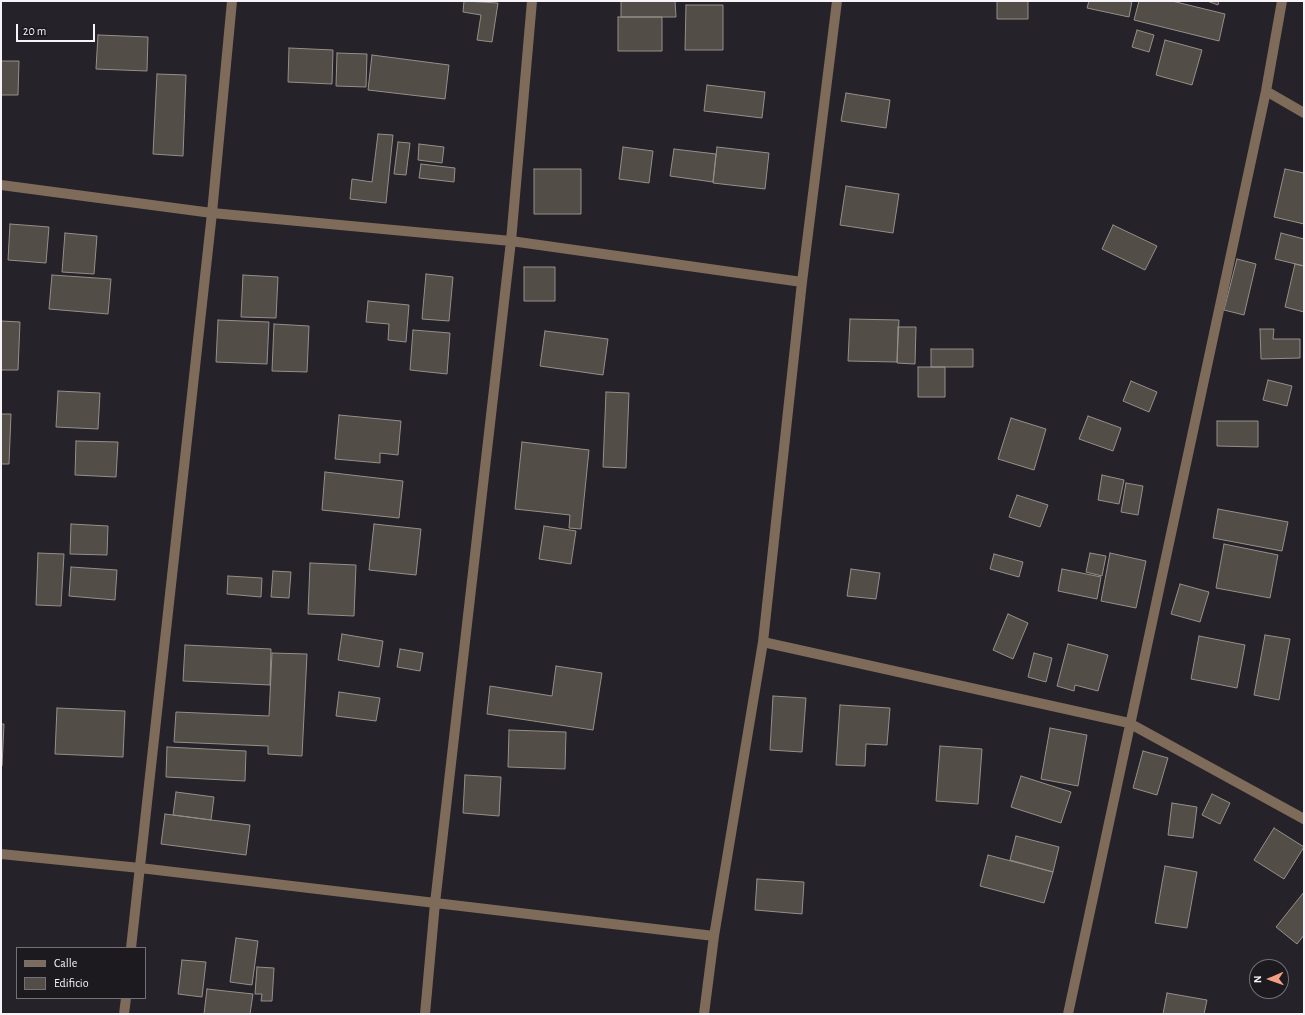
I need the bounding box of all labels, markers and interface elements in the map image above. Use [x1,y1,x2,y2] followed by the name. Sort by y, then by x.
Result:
[18,16,97,42] scale bar
[23,25,46,37] text: 20 m
[16,947,146,999] legend
[54,957,77,969] text: Calle
[1249,959,1289,999] north arrow
[1252,975,1263,983] text: N
[54,977,89,989] text: Edificio

